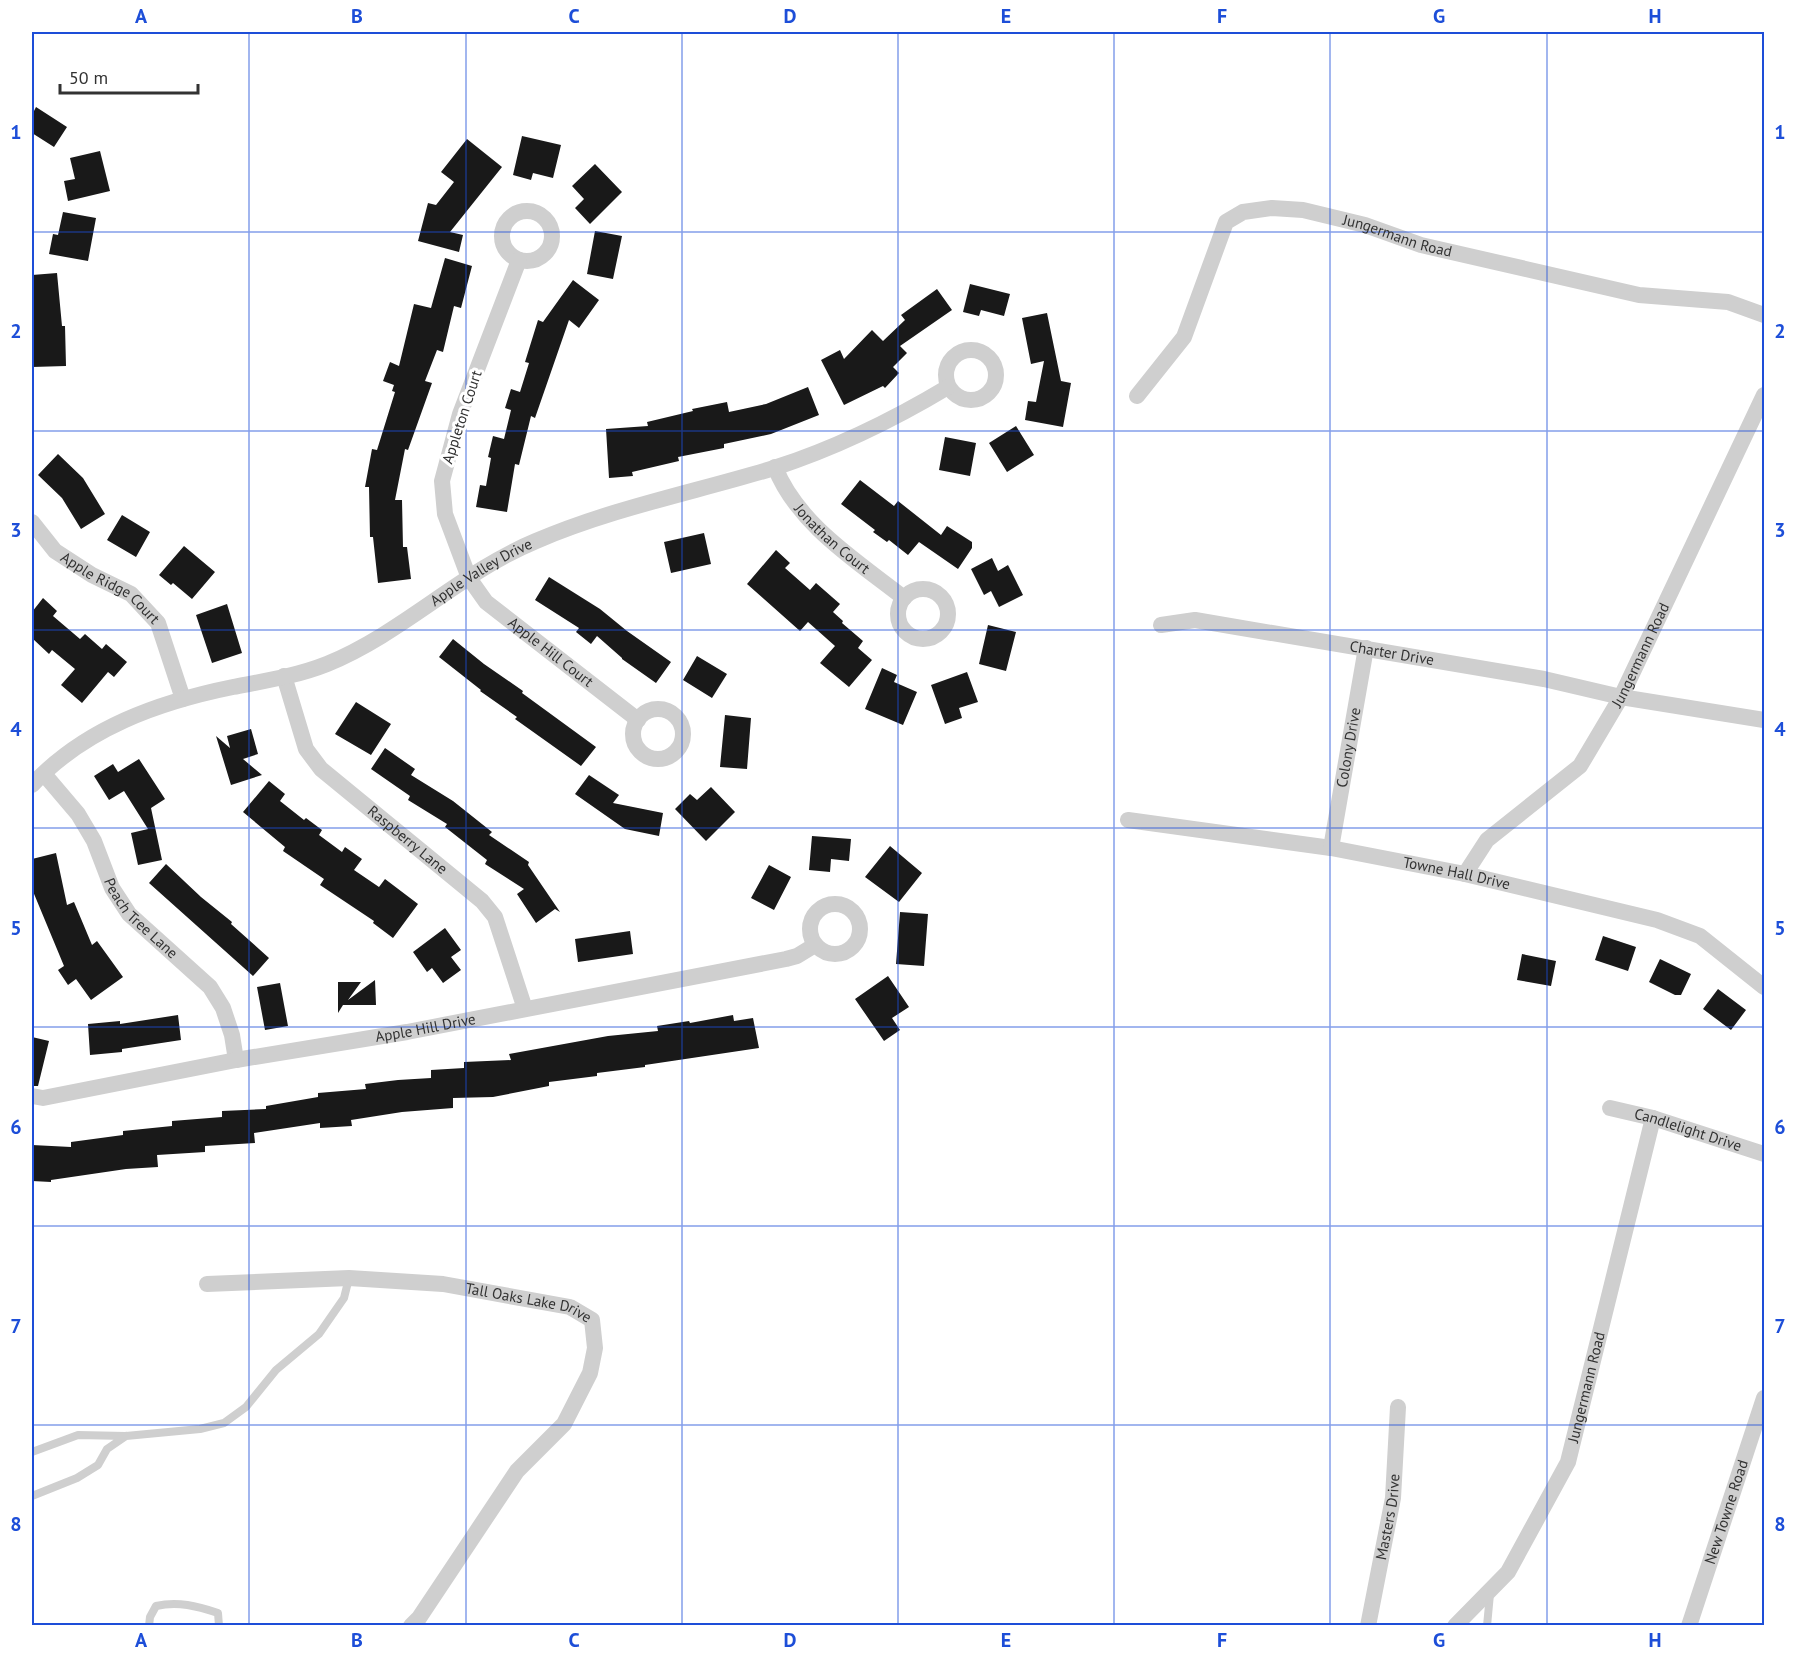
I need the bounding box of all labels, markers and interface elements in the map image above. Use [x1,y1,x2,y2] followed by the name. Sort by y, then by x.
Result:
[135,3,148,29] text: A
[351,3,363,29] text: B
[568,3,580,29] text: C
[784,3,797,29] text: D
[1001,3,1011,29] text: E
[1217,3,1227,29] text: F
[1433,3,1445,29] text: G
[1648,3,1662,29] text: H
[60,57,198,95] scale bar
[69,66,108,89] text: 50 m
[10,119,22,145] text: 1
[1774,119,1786,145] text: 1
[1340,210,1454,261] street label: Jungermann Road
[10,318,22,344] text: 2
[1774,318,1786,344] text: 2
[438,368,486,466] street label: Appleton Court
[790,499,874,578] street label: Jonathan Court
[10,517,22,543] text: 3
[1774,517,1786,543] text: 3
[426,534,535,610] street label: Apple Valley Drive
[57,547,164,628] street label: Apple Ridge Court
[1607,600,1673,711] street label: Jungermann Road
[504,613,597,691] street label: Apple Hill Court
[1348,636,1435,669] street label: Charter Drive
[1332,706,1364,789] street label: Colony Drive
[10,716,22,742] text: 4
[1774,716,1786,742] text: 4
[364,801,452,878] street label: Raspberry Lane
[1401,852,1512,894] street label: Towne Hall Drive
[100,875,182,962] street label: Peach Tree Lane
[10,915,22,941] text: 5
[1774,915,1786,941] text: 5
[374,1009,477,1046] street label: Apple Hill Drive
[1633,1104,1744,1155] street label: Candlelight Drive
[10,1114,22,1140] text: 6
[1774,1114,1786,1140] text: 6
[464,1278,595,1327] street label: Tall Oaks Lake Drive
[10,1313,22,1339] text: 7
[1774,1313,1786,1339] text: 7
[1563,1330,1609,1445] street label: Jungermann Road
[1700,1457,1752,1566] street label: New Towne Road
[1371,1473,1403,1562] street label: Masters Drive
[10,1511,22,1537] text: 8
[1774,1511,1786,1537] text: 8
[135,1627,148,1653] text: A
[351,1627,363,1653] text: B
[568,1627,580,1653] text: C
[784,1627,797,1653] text: D
[1001,1627,1011,1653] text: E
[1217,1627,1227,1653] text: F
[1433,1627,1445,1653] text: G
[1648,1627,1662,1653] text: H

